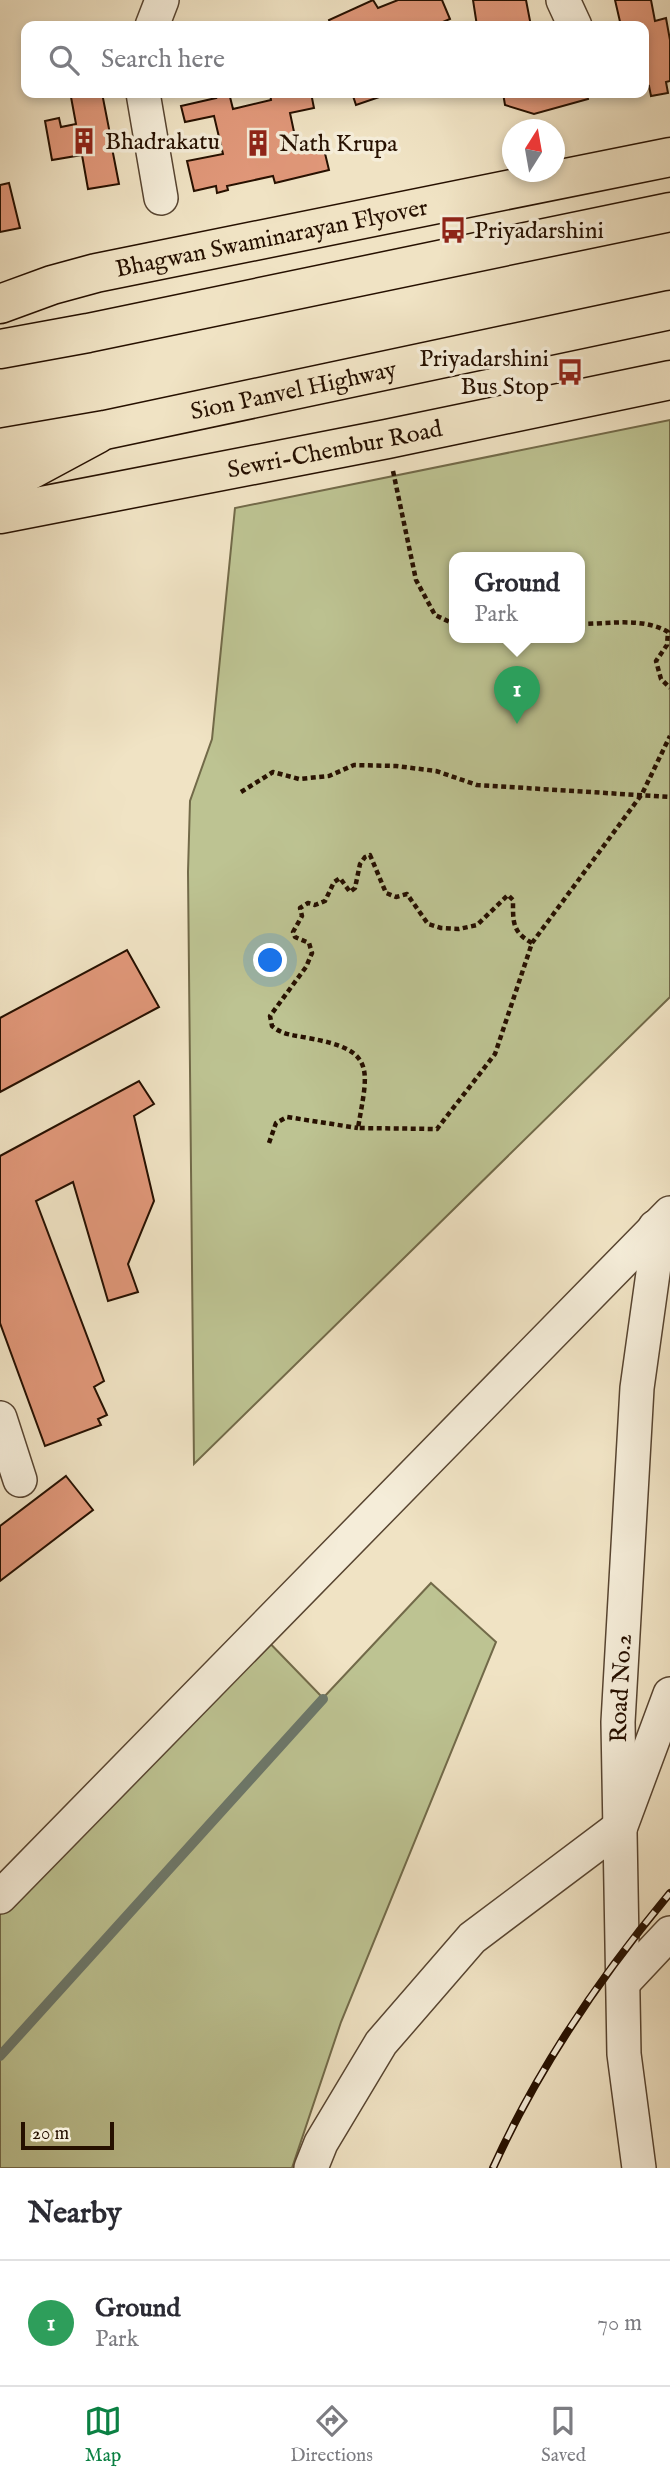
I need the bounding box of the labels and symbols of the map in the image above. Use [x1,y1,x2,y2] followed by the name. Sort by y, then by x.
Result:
[502,119,565,182] north arrow
[69,126,99,156] building icon: Bhadrakatu
[105,127,220,158] place label: Bhadrakatu
[243,128,273,158] building icon: Nath Krupa
[279,129,398,160] place label: Nath Krupa
[113,192,431,286] street label: Bhagwan Swaminarayan Flyover
[438,215,468,245] bus stop icon: Priyadarshini
[474,216,604,247] place label: Priyadarshini
[419,344,549,403] place label: Priyadarshini Bus Stop
[188,354,400,428] street label: Sion Panvel Highway
[555,357,585,387] bus stop icon: Priyadarshini Bus Stop
[225,414,445,487] street label: Sewri-Chembur Road
[494,666,540,724] pin: 1
[253,943,287,977] your location
[604,1633,640,1743] street label: Road No.2
[21,2119,114,2151] scale bar

